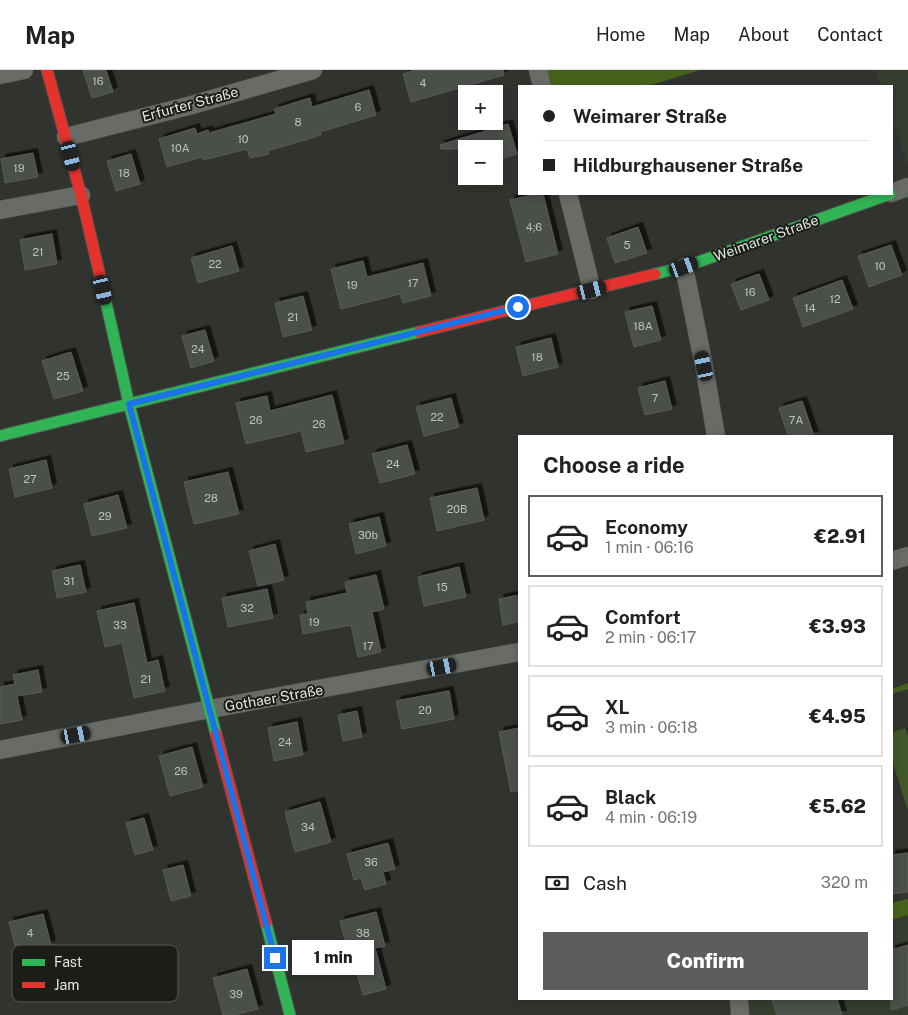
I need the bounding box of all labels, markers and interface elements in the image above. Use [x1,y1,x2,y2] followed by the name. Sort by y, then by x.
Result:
[25,21,75,49] text: Map
[596,24,646,45] text: Home
[674,24,710,45] text: Map
[738,24,789,45] text: About
[817,24,883,45] text: Contact
[92,75,104,87] house number: 16
[420,77,427,89] house number: 4
[140,83,240,125] street label: Erfurter Straße
[458,85,503,185] map controls
[458,85,503,130] button: +
[355,101,362,113] house number: 6
[573,105,727,127] text: Weimarer Straße
[294,116,302,128] house number: 8
[237,133,249,145] house number: 10
[60,140,81,172] car
[458,140,503,185] button: −
[170,142,190,154] house number: 10A
[573,154,803,176] text: Hildburghausener Straße
[13,162,25,174] house number: 19
[118,167,130,179] house number: 18
[712,212,820,264] street label: Weimarer Straße
[526,221,542,233] house number: 4;6
[623,239,631,251] house number: 5
[32,246,44,258] house number: 21
[667,255,700,279] car
[208,258,222,270] house number: 22
[874,260,886,272] house number: 10
[92,274,113,306] car
[407,277,419,289] house number: 17
[346,279,358,291] house number: 19
[575,279,608,301] car
[744,286,756,298] house number: 16
[829,293,841,305] house number: 12
[507,296,529,318] route start
[804,302,816,314] house number: 14
[287,311,299,323] house number: 21
[633,320,653,332] house number: 18A
[191,343,205,355] house number: 24
[693,350,714,382] car
[531,351,543,363] house number: 18
[56,370,70,382] house number: 25
[652,392,659,404] house number: 7
[430,411,444,423] house number: 22
[249,414,263,426] house number: 26
[789,414,803,426] house number: 7A
[312,418,326,430] house number: 26
[543,452,685,478] text: Choose a ride
[386,458,400,470] house number: 24
[23,473,37,485] house number: 27
[204,492,218,504] house number: 28
[447,503,467,515] house number: 20B
[98,510,112,522] house number: 29
[545,514,590,559] icon: car
[605,516,688,538] text: Economy
[814,525,866,547] text: €2.91
[358,529,379,541] house number: 30b
[605,538,694,557] text: 1 min · 06:16
[63,575,75,587] house number: 31
[436,581,448,593] house number: 15
[240,602,254,614] house number: 32
[545,604,590,649] icon: car
[605,606,681,628] text: Comfort
[809,615,866,637] text: €3.93
[308,616,320,628] house number: 19
[113,619,127,631] house number: 33
[605,628,696,647] text: 2 min · 06:17
[362,640,374,652] house number: 17
[425,657,458,677] car
[140,673,152,685] house number: 21
[224,681,324,715] street label: Gothaer Straße
[545,694,590,739] icon: car
[605,696,630,718] text: XL
[418,704,432,716] house number: 20
[809,705,866,727] text: €4.95
[605,718,698,737] text: 3 min · 06:18
[59,725,92,745] car
[278,736,292,748] house number: 24
[174,765,188,777] house number: 26
[545,784,590,829] icon: car
[605,786,656,808] text: Black
[809,795,866,817] text: €5.62
[605,808,697,827] text: 4 min · 06:19
[301,821,315,833] house number: 34
[364,856,378,868] house number: 36
[543,869,571,897] icon: cash
[583,872,627,894] text: Cash
[821,873,868,892] text: 320 m
[27,927,34,939] house number: 4
[356,927,370,939] house number: 38
[543,932,868,990] button: Confirm
[292,940,375,976] callout: 1 min
[12,945,178,1002] legend
[264,947,286,969] route end
[313,948,353,967] text: 1 min
[54,954,82,970] text: Fast
[54,977,79,993] text: Jam
[229,988,243,1000] house number: 39

